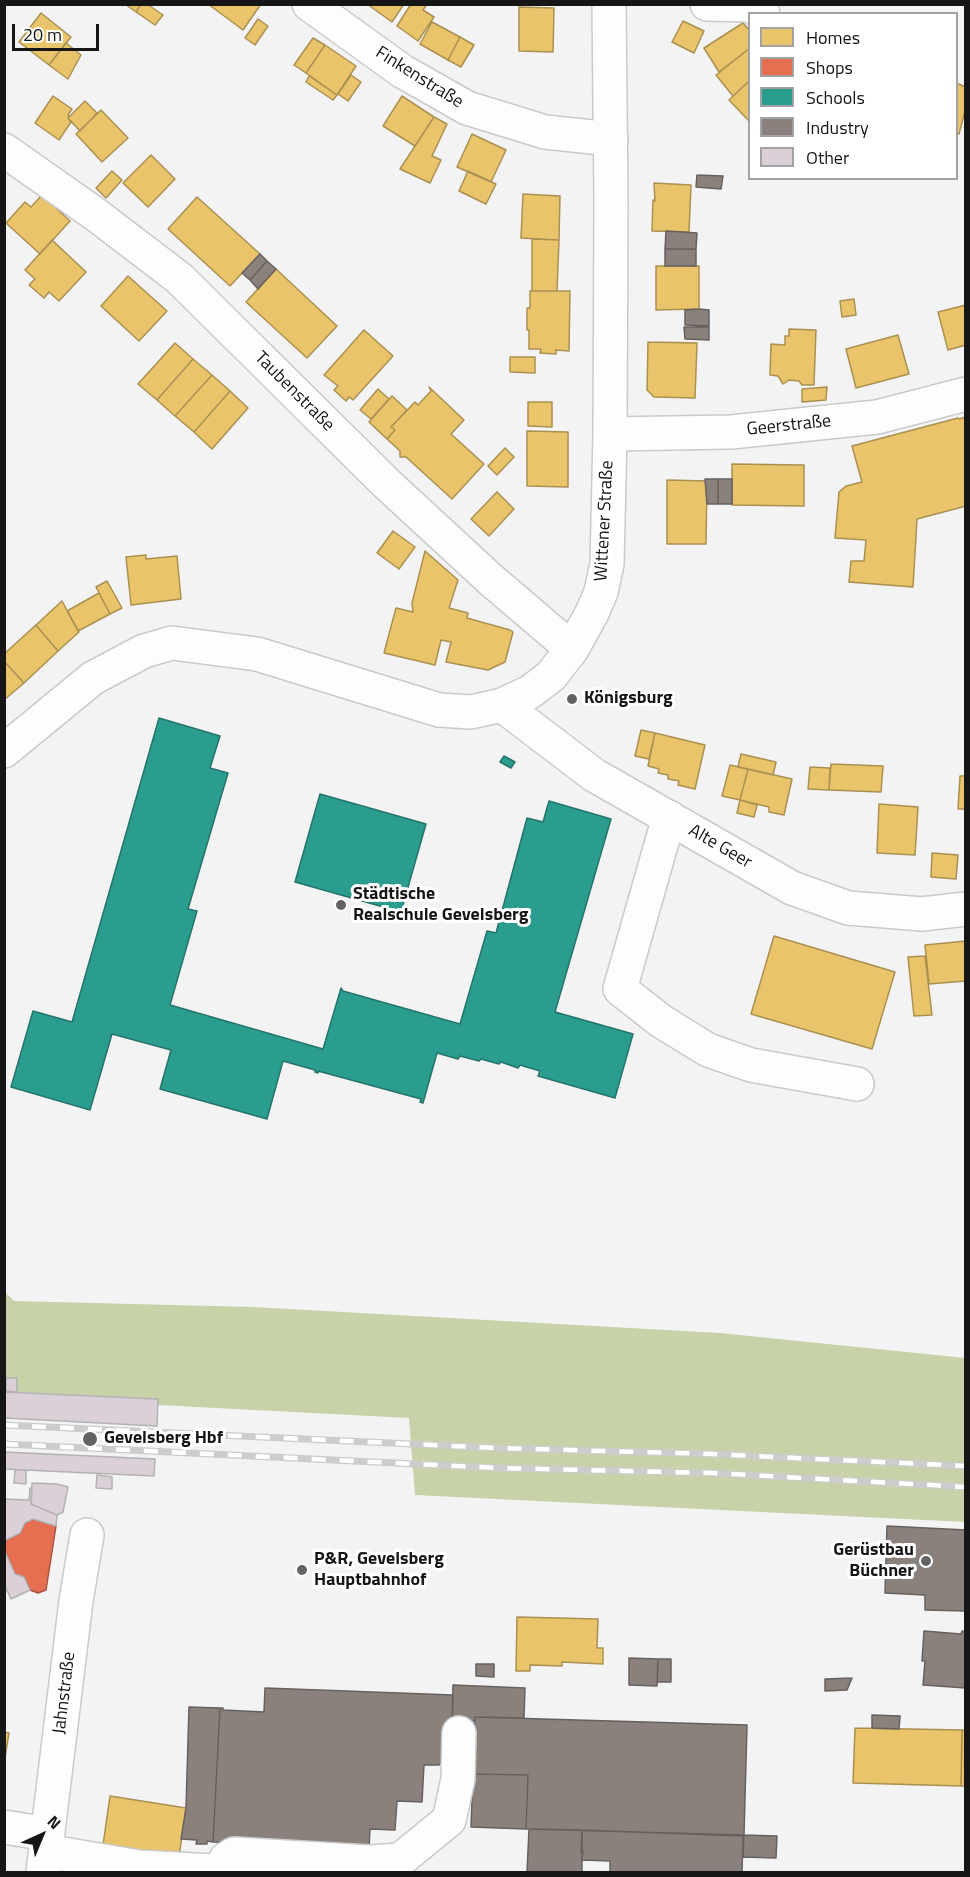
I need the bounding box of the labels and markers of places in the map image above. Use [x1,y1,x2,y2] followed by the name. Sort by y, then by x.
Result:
[584,688,673,710] place label: Königsburg
[565,692,579,706] marker: Königsburg
[353,884,528,926] place label: Städtische Realschule Gevelsberg
[334,898,348,912] marker: Städtische Realschule Gevelsberg
[104,1428,223,1450] place label: Gevelsberg Hbf
[81,1430,99,1448] marker: Gevelsberg Hbf
[833,1540,914,1582] place label: Gerüstbau Büchner
[314,1549,444,1592] place label: P&R, Gevelsberg Hauptbahnhof
[919,1554,933,1568] marker: Gerüstbau Büchner
[295,1563,309,1577] marker: P&R, Gevelsberg Hauptbahnhof

